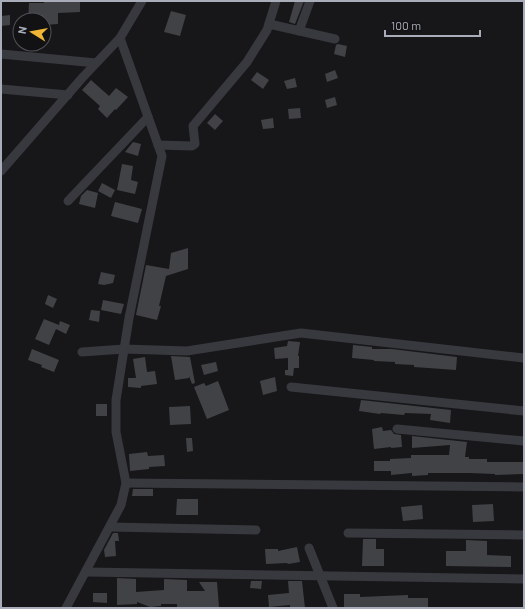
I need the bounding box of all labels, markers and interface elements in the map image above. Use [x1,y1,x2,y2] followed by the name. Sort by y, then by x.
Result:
[12,12,52,52] north arrow
[385,12,480,38] scale bar
[391,18,421,32] text: 100 m
[15,25,29,35] text: N

